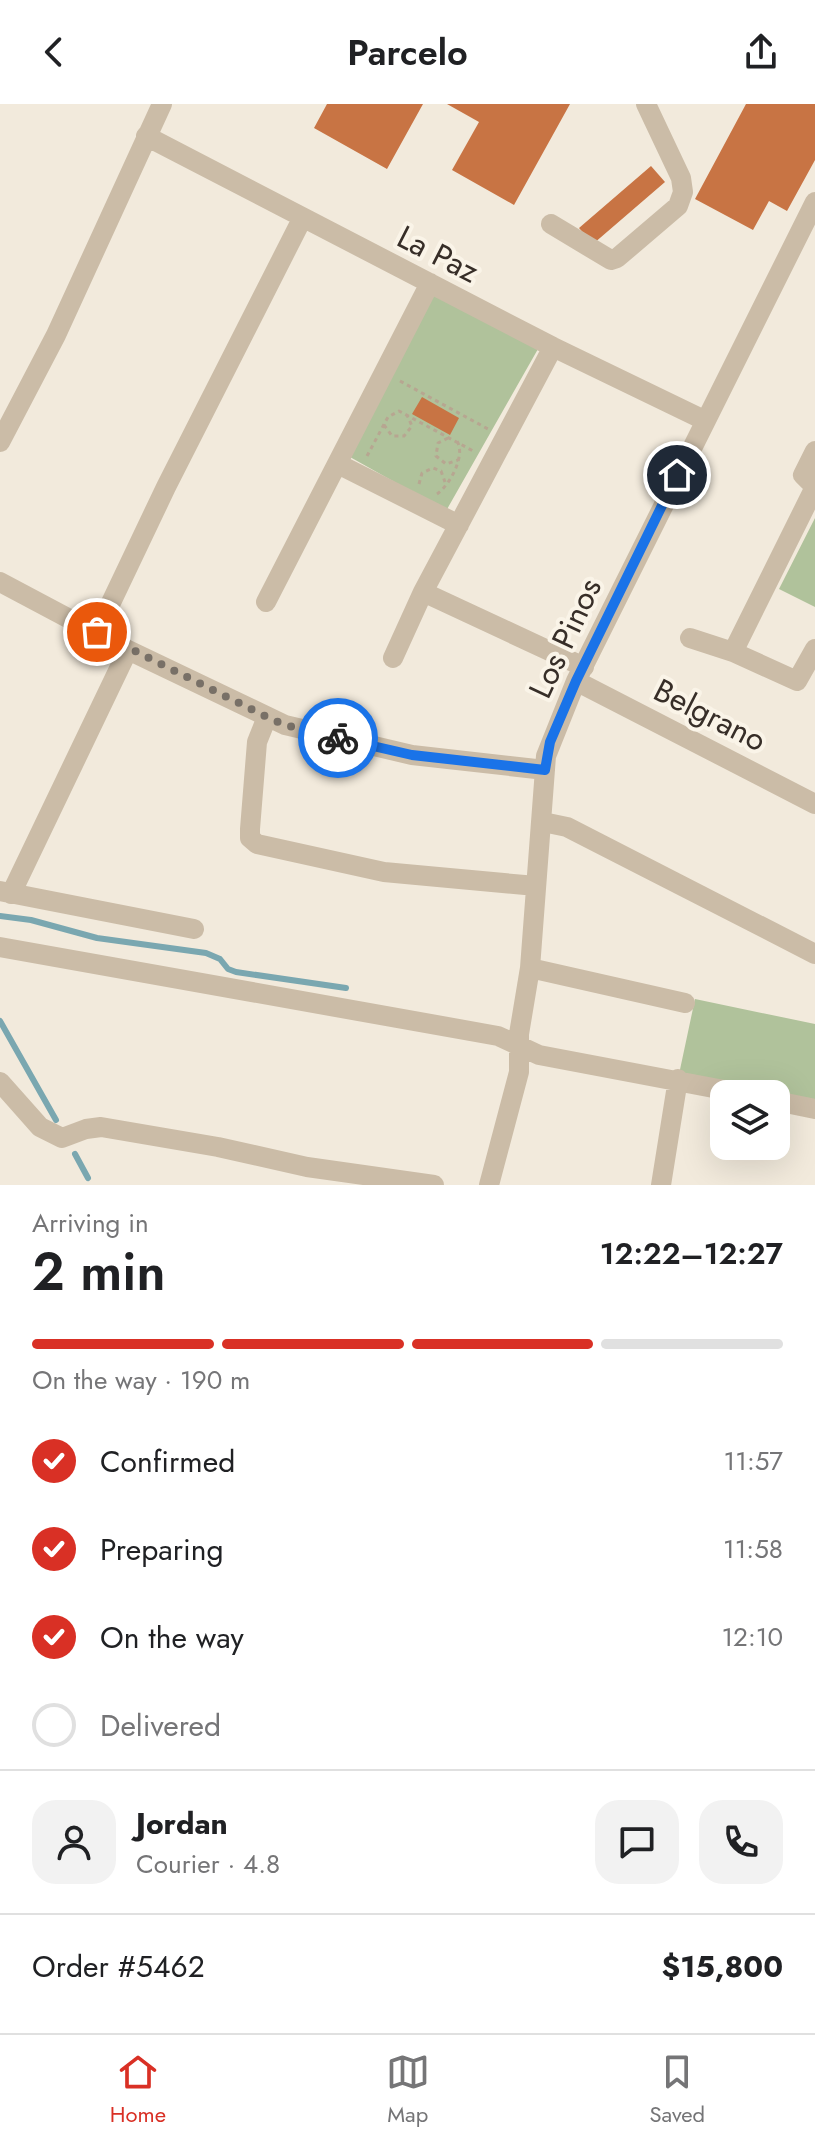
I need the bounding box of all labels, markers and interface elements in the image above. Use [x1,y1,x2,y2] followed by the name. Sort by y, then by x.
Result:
[347,26,468,78] text: Parcelo
[32,30,76,74] icon: back
[739,30,783,74] icon: share
[389,214,487,294] street label: La Paz
[643,441,711,509] pin
[655,453,699,497] icon: home
[517,571,613,705] street label: Los Pinos
[63,598,131,666] pin
[75,610,119,654] icon: bag
[646,667,774,763] street label: Belgrano
[298,698,378,778] courier
[316,716,360,760] icon: bike
[710,1080,790,1160] map controls
[710,1080,790,1160] button: layers
[32,1204,149,1242] text: Arriving in
[600,1232,783,1275] text: 12:22–12:27
[32,1234,165,1310] text: 2 min
[32,1361,250,1399] text: On the way · 190 m
[32,1439,76,1483] icon: check
[100,1440,235,1483] text: Confirmed
[723,1442,783,1480] text: 11:57
[32,1527,76,1571] icon: check
[100,1528,224,1571] text: Preparing
[723,1530,783,1568] text: 11:58
[32,1615,76,1659] icon: check
[100,1616,244,1659] text: On the way
[721,1618,783,1656] text: 12:10
[100,1704,221,1747] text: Delivered
[32,1800,116,1884] button: person
[595,1800,679,1884] button: chat
[699,1800,783,1884] button: phone
[136,1802,228,1845] text: Jordan
[136,1845,280,1883] text: Courier · 4.8
[32,1945,205,1988] text: Order #5462
[661,1945,783,1988] text: $15,800
[110,2050,166,2130] tab: Home
[386,2050,430,2130] tab: Map
[649,2050,705,2130] tab: Saved

